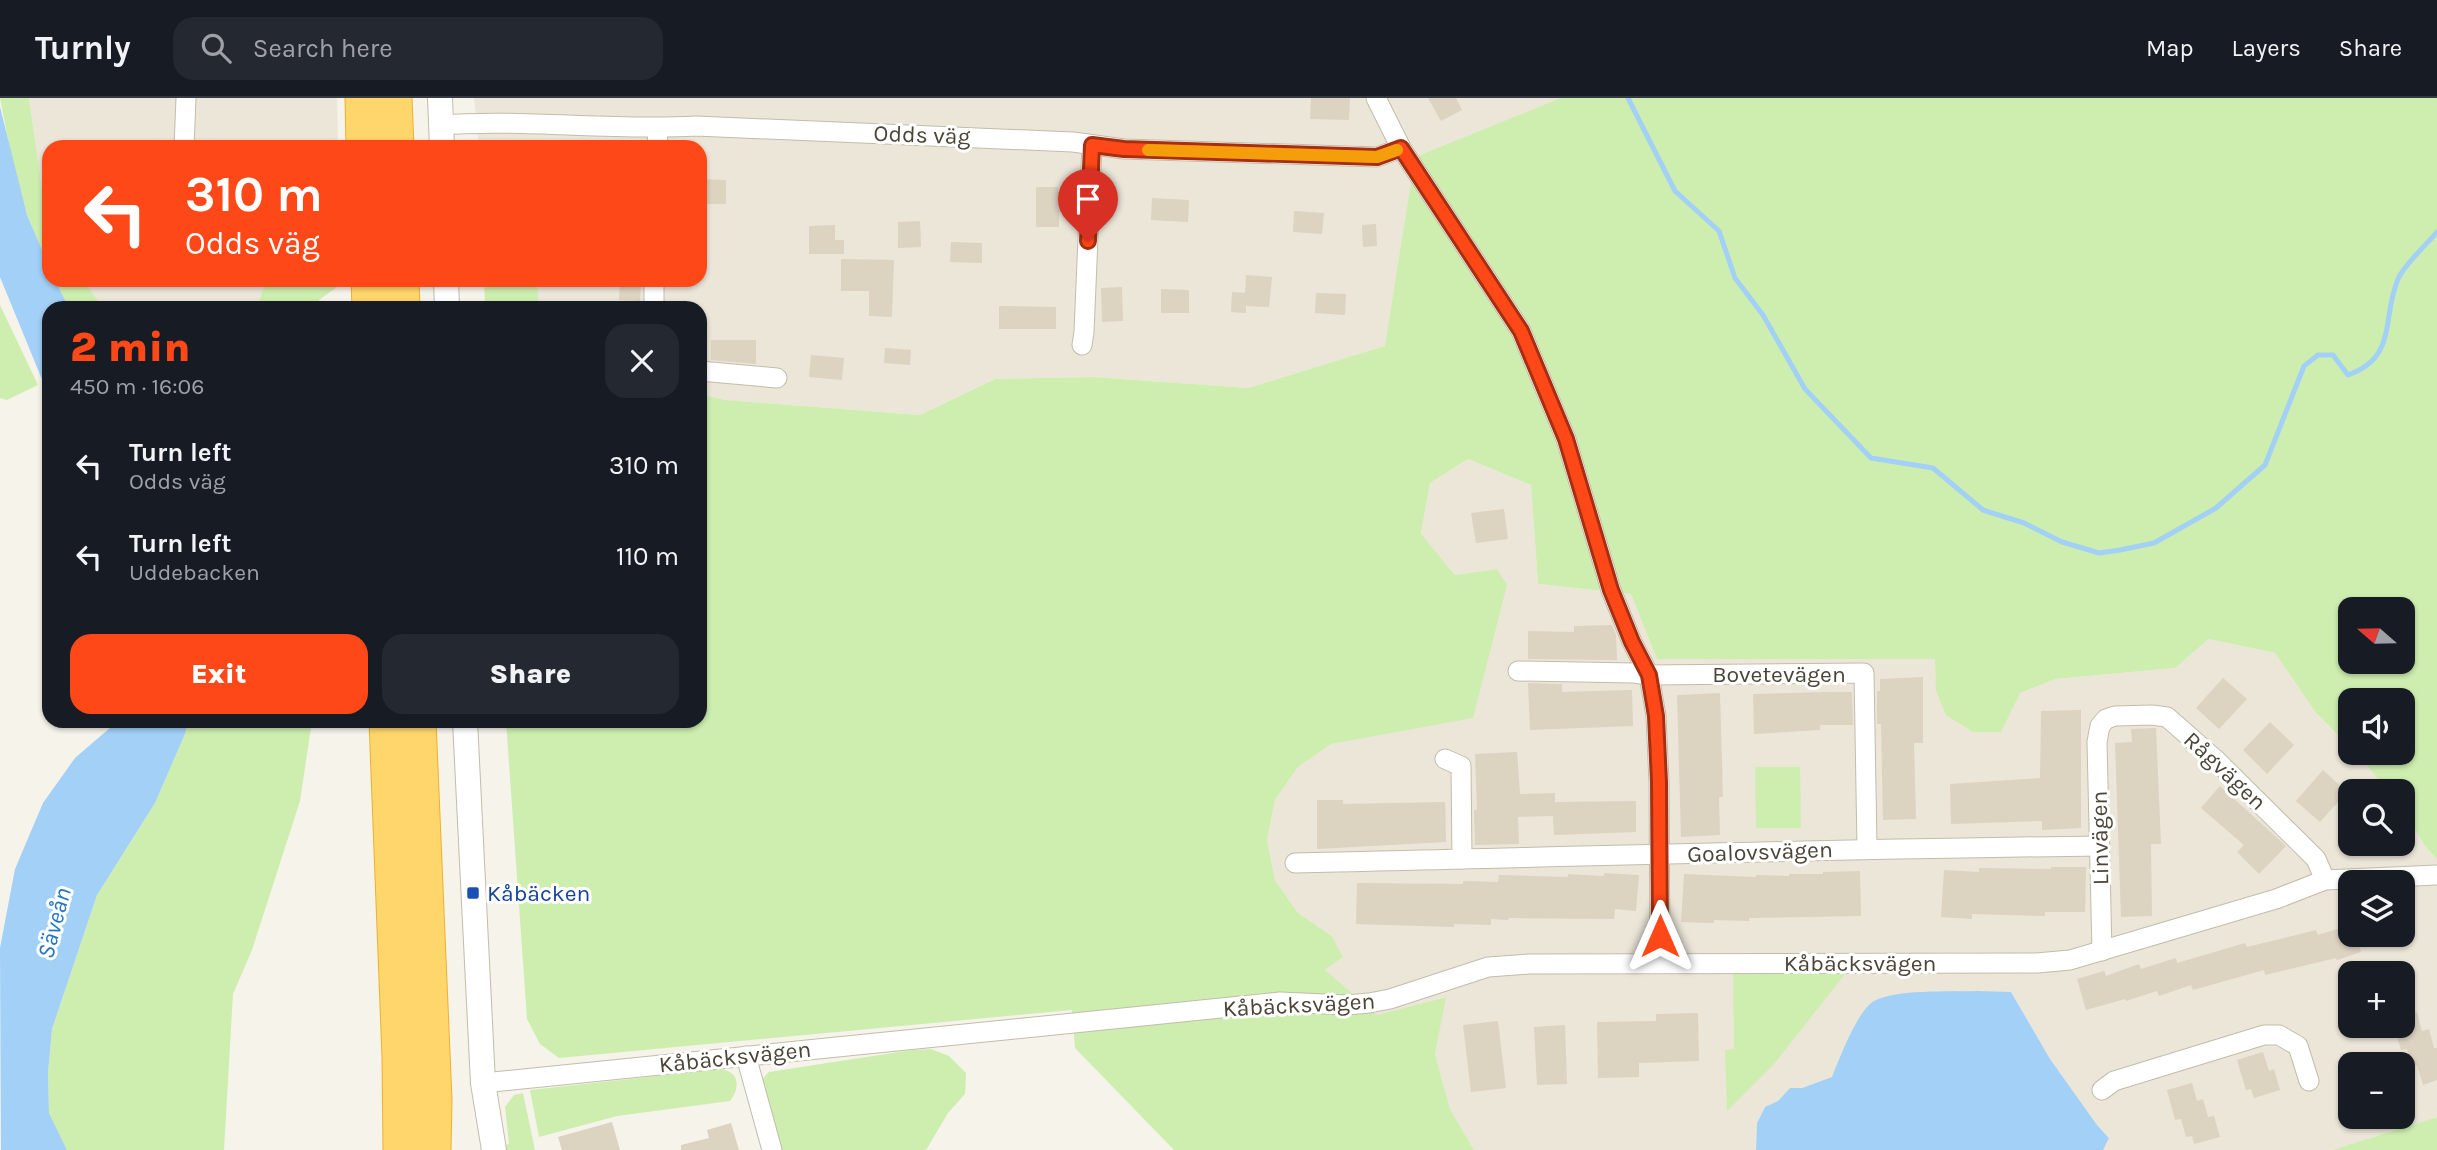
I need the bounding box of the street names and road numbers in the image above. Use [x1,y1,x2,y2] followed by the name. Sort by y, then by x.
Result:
[873,120,971,150] street label: Odds väg
[1712,661,1846,688] street label: Bovetevägen
[2178,726,2272,816] street label: Rågvägen
[2086,791,2114,885] street label: Linvägen
[1687,836,1833,868] street label: Goalovsvägen
[1784,950,1936,977] street label: Kåbäcksvägen
[1222,988,1376,1022] street label: Kåbäcksvägen
[658,1036,812,1078] street label: Kåbäcksvägen

